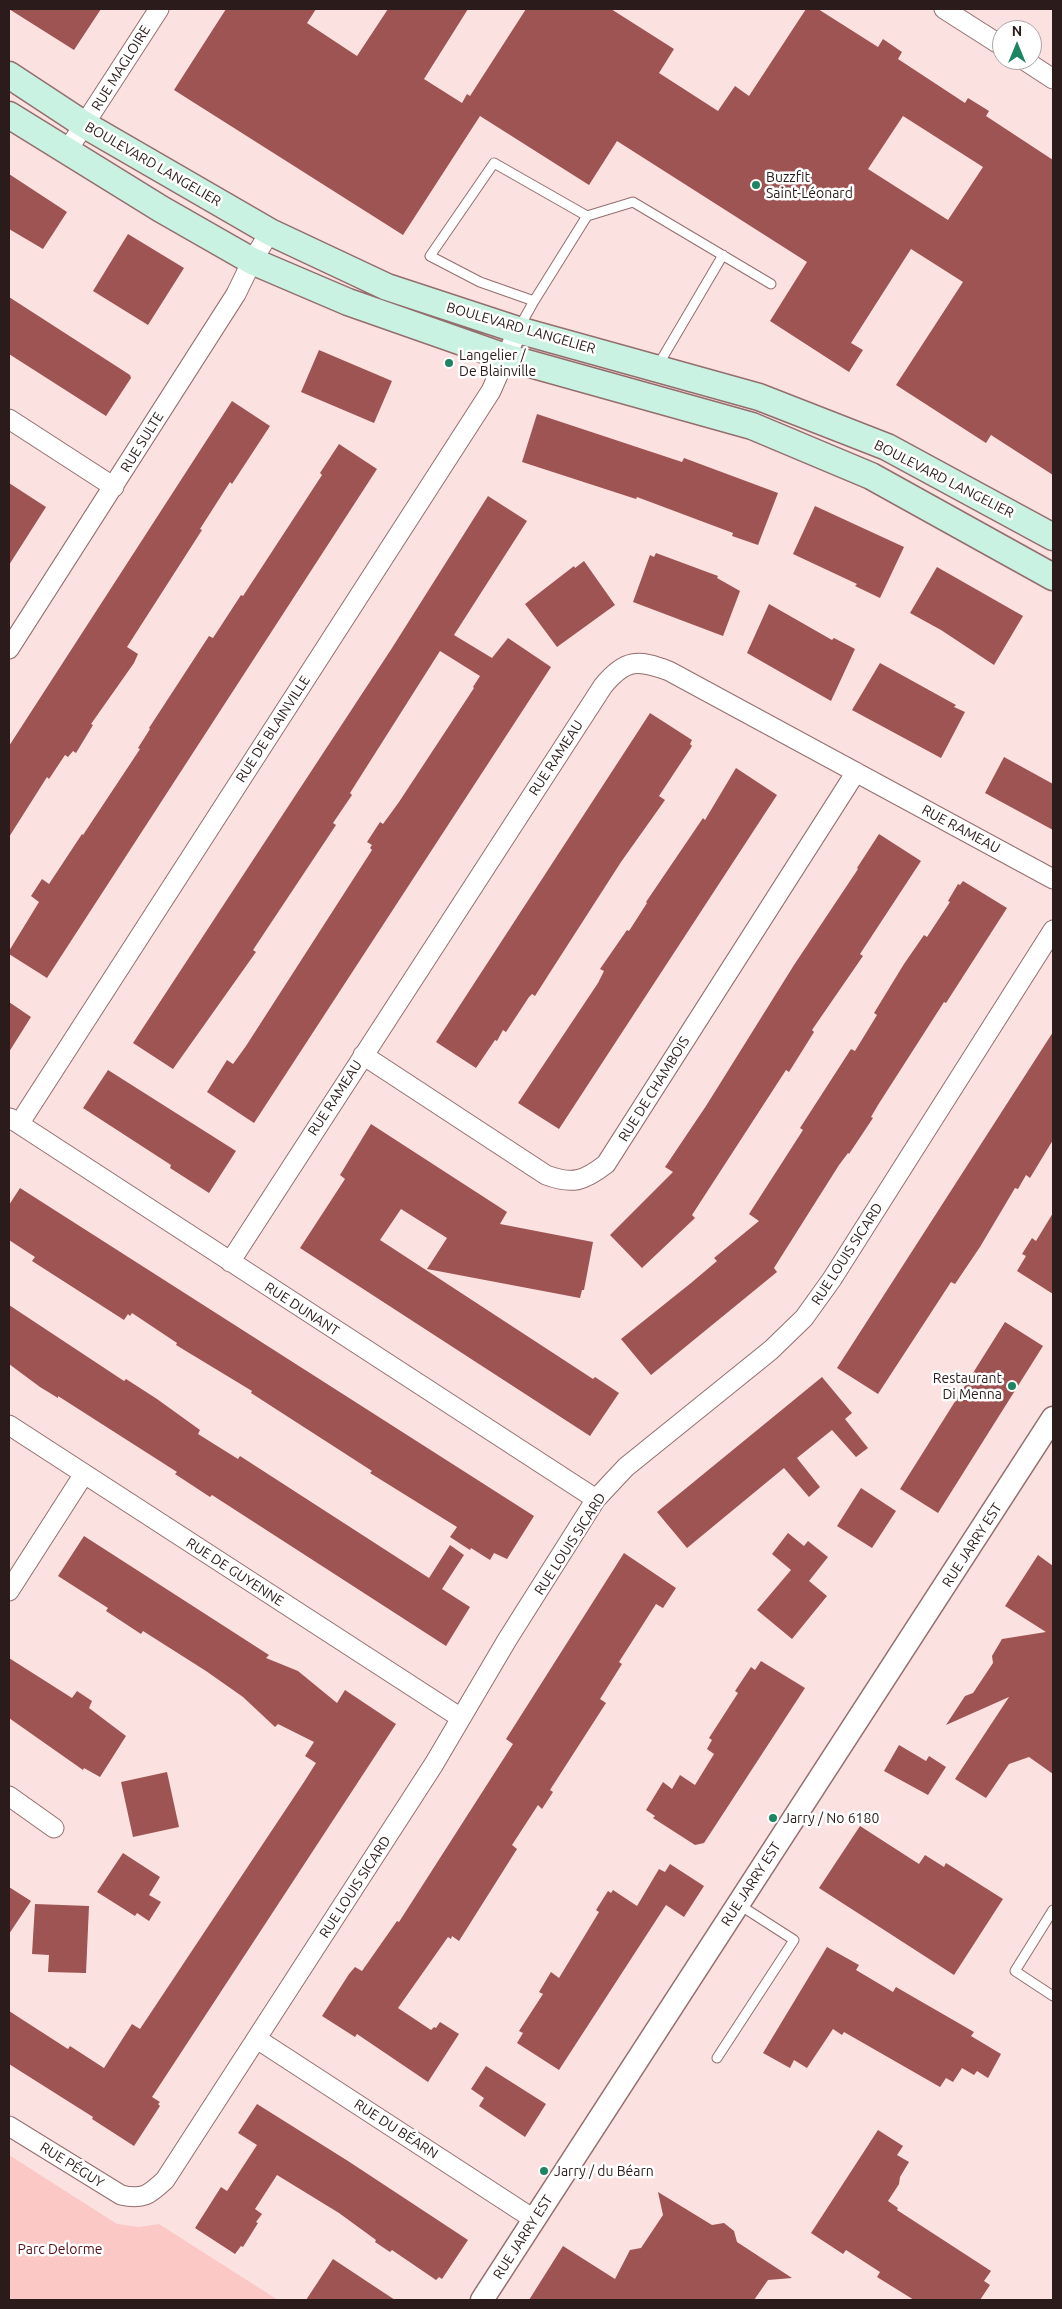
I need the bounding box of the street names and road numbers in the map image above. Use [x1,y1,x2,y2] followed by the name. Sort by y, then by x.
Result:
[88,22,154,114] street label: RUE MAGLOIRE
[82,118,224,210] street label: BOULEVARD LANGELIER
[444,299,598,357] street label: BOULEVARD LANGELIER
[117,409,167,475] street label: RUE SULTE
[871,436,1017,522] street label: BOULEVARD LANGELIER
[232,672,314,786] street label: RUE DE BLAINVILLE
[525,717,587,799] street label: RUE RAMEAU
[919,801,1003,857] street label: RUE RAMEAU
[615,1033,693,1145] street label: RUE DE CHAMBOIS
[304,1057,366,1139] street label: RUE RAMEAU
[808,1200,886,1308] street label: RUE LOUIS SICARD
[262,1279,342,1339] street label: RUE DUNANT
[531,1490,609,1598] street label: RUE LOUIS SICARD
[939,1500,1005,1590] street label: RUE JARRY EST
[183,1534,287,1610] street label: RUE DE GUYENNE
[316,1833,394,1941] street label: RUE LOUIS SICARD
[718,1839,784,1929] street label: RUE JARRY EST
[351,2096,441,2162] street label: RUE DU BÉARN
[37,2139,107,2191] street label: RUE PÉGUY
[490,2192,556,2282] street label: RUE JARRY EST

